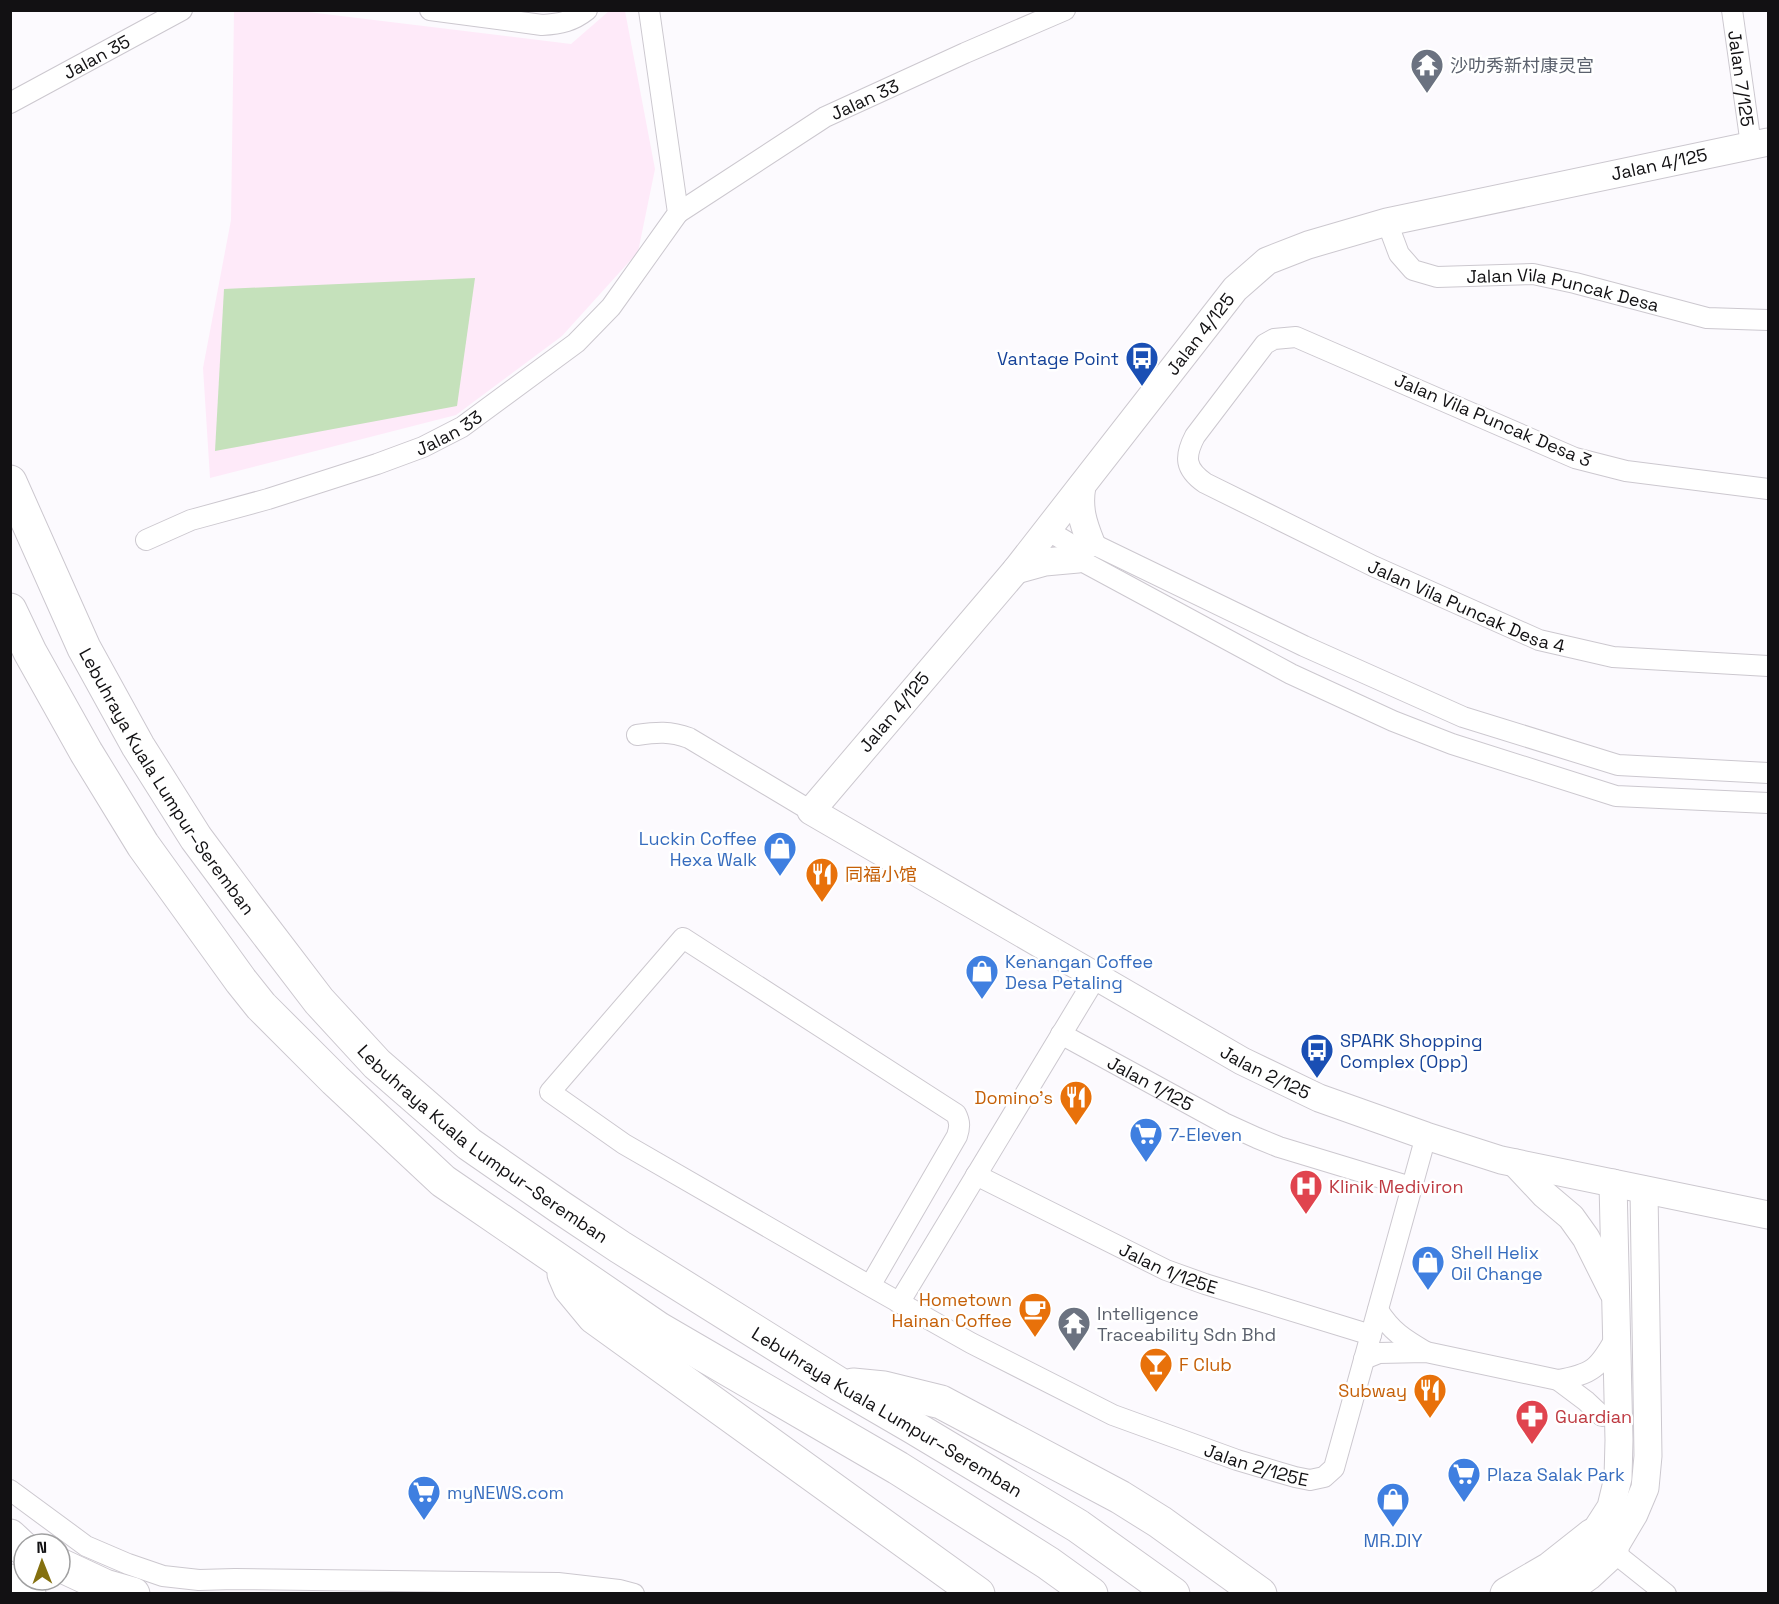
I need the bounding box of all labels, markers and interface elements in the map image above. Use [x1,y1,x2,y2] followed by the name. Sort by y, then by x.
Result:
[59,29,134,84] street label: Jalan 35
[1723,29,1760,128] street label: Jalan 7/125
[1409,47,1445,94] temple icon: 沙叻秀新村康灵宫
[1450,54,1594,77] place label: 沙叻秀新村康灵宫
[827,73,902,125] street label: Jalan 33
[1609,143,1709,185] street label: Jalan 4/125
[1466,263,1662,316] street label: Jalan Vila Puncak Desa
[1161,288,1239,380] street label: Jalan 4/125
[1124,340,1160,387] bus stop icon: Vantage Point
[997,347,1119,370] place label: Vantage Point
[1391,368,1595,472] street label: Jalan Vila Puncak Desa 3
[412,405,487,460] street label: Jalan 33
[1364,554,1567,657] street label: Jalan Vila Puncak Desa 4
[75,644,260,919] street label: Lebuhraya Kuala Lumpur–Seremban
[854,667,934,757] street label: Jalan 4/125
[639,827,757,871] place label: Luckin Coffee Hexa Walk
[762,830,798,877] shop icon: Luckin Coffee Hexa Walk
[804,856,840,903] restaurant icon: 同福小馆
[845,863,917,886] place label: 同福小馆
[1005,950,1153,994] place label: Kenangan Coffee Desa Petaling
[964,953,1000,1000] shop icon: Kenangan Coffee Desa Petaling
[1340,1029,1483,1073] place label: SPARK Shopping Complex (Opp)
[1299,1032,1335,1079] bus stop icon: SPARK Shopping Complex (Opp)
[353,1039,613,1248] street label: Lebuhraya Kuala Lumpur–Seremban
[1216,1040,1314,1104] street label: Jalan 2/125
[1104,1050,1197,1116] street label: Jalan 1/125
[1058,1079,1094,1126] restaurant icon: Domino's
[975,1086,1053,1109] place label: Domino's
[1128,1116,1164,1163] supermarket icon: 7-Eleven
[1169,1123,1242,1146] place label: 7-Eleven
[1288,1168,1324,1215] hospital icon: Klinik Mediviron
[1329,1175,1464,1198] place label: Klinik Mediviron
[1115,1237,1220,1299] street label: Jalan 1/125E
[1451,1241,1543,1285] place label: Shell Helix Oil Change
[1410,1244,1446,1291] shop icon: Shell Helix Oil Change
[891,1288,1012,1332] place label: Hometown Hainan Coffee
[1017,1291,1053,1338] cafe icon: Hometown Hainan Coffee
[1097,1302,1276,1346] place label: Intelligence Traceability Sdn Bhd
[1056,1305,1092,1352] temple icon: Intelligence Traceability Sdn Bhd
[748,1321,1027,1502] street label: Lebuhraya Kuala Lumpur–Seremban
[1138,1346,1174,1393] bar icon: F Club
[1179,1353,1232,1376] place label: F Club
[1412,1372,1448,1419] restaurant icon: Subway
[1338,1379,1407,1402] place label: Subway
[1514,1398,1550,1445] pharmacy icon: Guardian
[1555,1405,1632,1428] place label: Guardian
[1201,1438,1310,1491] street label: Jalan 2/125E
[1446,1456,1482,1503] supermarket icon: Plaza Salak Park
[1487,1463,1625,1486] place label: Plaza Salak Park
[406,1474,442,1521] supermarket icon: myNEWS.com
[447,1481,564,1504] place label: myNEWS.com
[1375,1481,1411,1528] shop icon: MR.DIY
[1364,1529,1422,1552] place label: MR.DIY
[12,1532,72,1592] north arrow
[36,1537,47,1558] text: N

